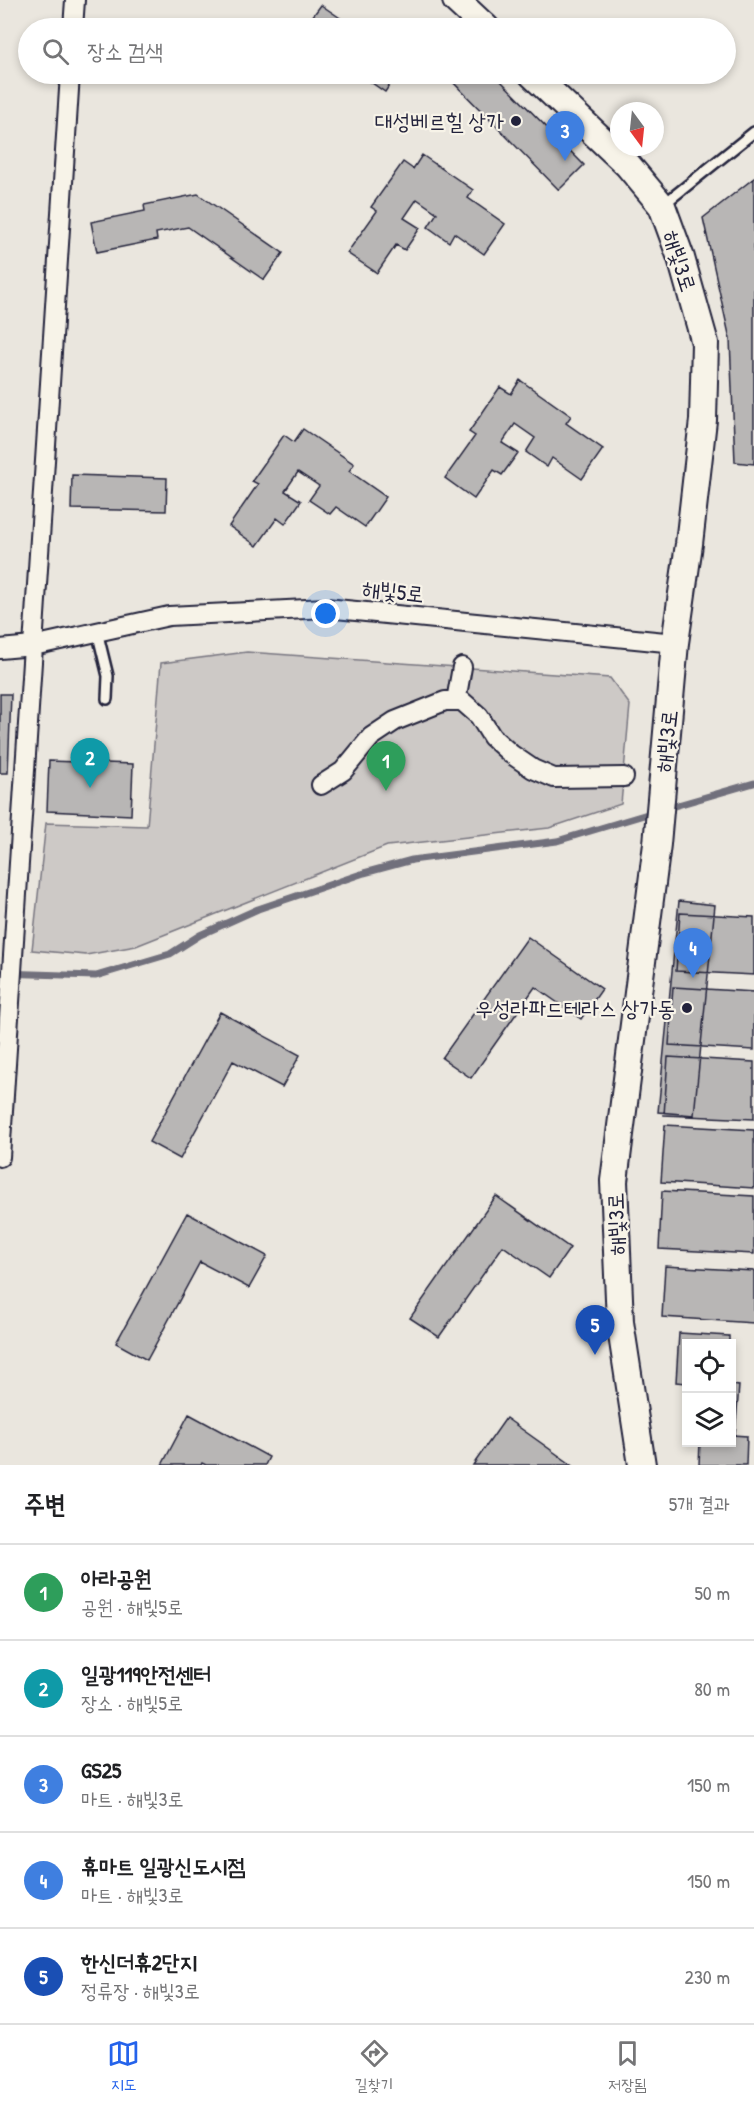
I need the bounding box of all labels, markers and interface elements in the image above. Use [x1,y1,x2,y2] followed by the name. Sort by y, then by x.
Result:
[18,18,736,84] search box
[39,35,72,68] icon: search
[87,36,163,66] text: 장소 검색
[610,102,664,156] north arrow
[375,106,504,136] place label: 대성베르힐 상가
[546,112,584,161] pin: 3
[509,114,523,128] marker: 대성베르힐 상가
[656,226,704,296] street label: 해빛3로
[360,573,426,609] street label: 해빛5로
[311,599,340,628] your location
[648,708,684,774] street label: 해빛3로
[70,738,110,788] pin: 2
[366,742,406,791] pin: 1
[674,928,712,978] pin: 4
[475,993,675,1023] place label: 우성라파드테라스 상가동
[680,1001,694,1015] marker: 우성라파드테라스 상가동
[600,1192,632,1256] street label: 해빛3로
[576,1306,614,1355] pin: 5
[682,1339,736,1447] map controls
[682,1339,736,1393] button: locate
[682,1393,736,1447] button: layers
[24,1486,66,1521] text: 주변
[669,1490,730,1517] text: 5개 결과
[81,1563,152,1593] text: 아라공원
[40,1579,47,1606] text: 1
[694,1579,730,1606] text: 50 m
[81,1593,183,1620] text: 공원 · 해빛5로
[81,1659,211,1689] text: 일광119안전센터
[39,1675,48,1702] text: 2
[694,1675,730,1702] text: 80 m
[81,1689,183,1716] text: 장소 · 해빛5로
[81,1755,121,1785] text: GS25
[39,1771,48,1798] text: 3
[687,1771,730,1798] text: 150 m
[81,1785,184,1812] text: 마트 · 해빛3로
[81,1851,245,1881] text: 휴마트 일광신도시점
[40,1867,47,1894] text: 4
[687,1867,730,1894] text: 150 m
[81,1881,184,1908] text: 마트 · 해빛3로
[81,1947,198,1977] text: 한신더휴2단지
[39,1963,48,1990] text: 5
[685,1963,730,1990] text: 230 m
[81,1977,200,2004] text: 정류장 · 해빛3로
[107,2037,140,2095] tab: 지도
[355,2037,393,2095] tab: 길찾기
[608,2037,647,2095] tab: 저장됨

